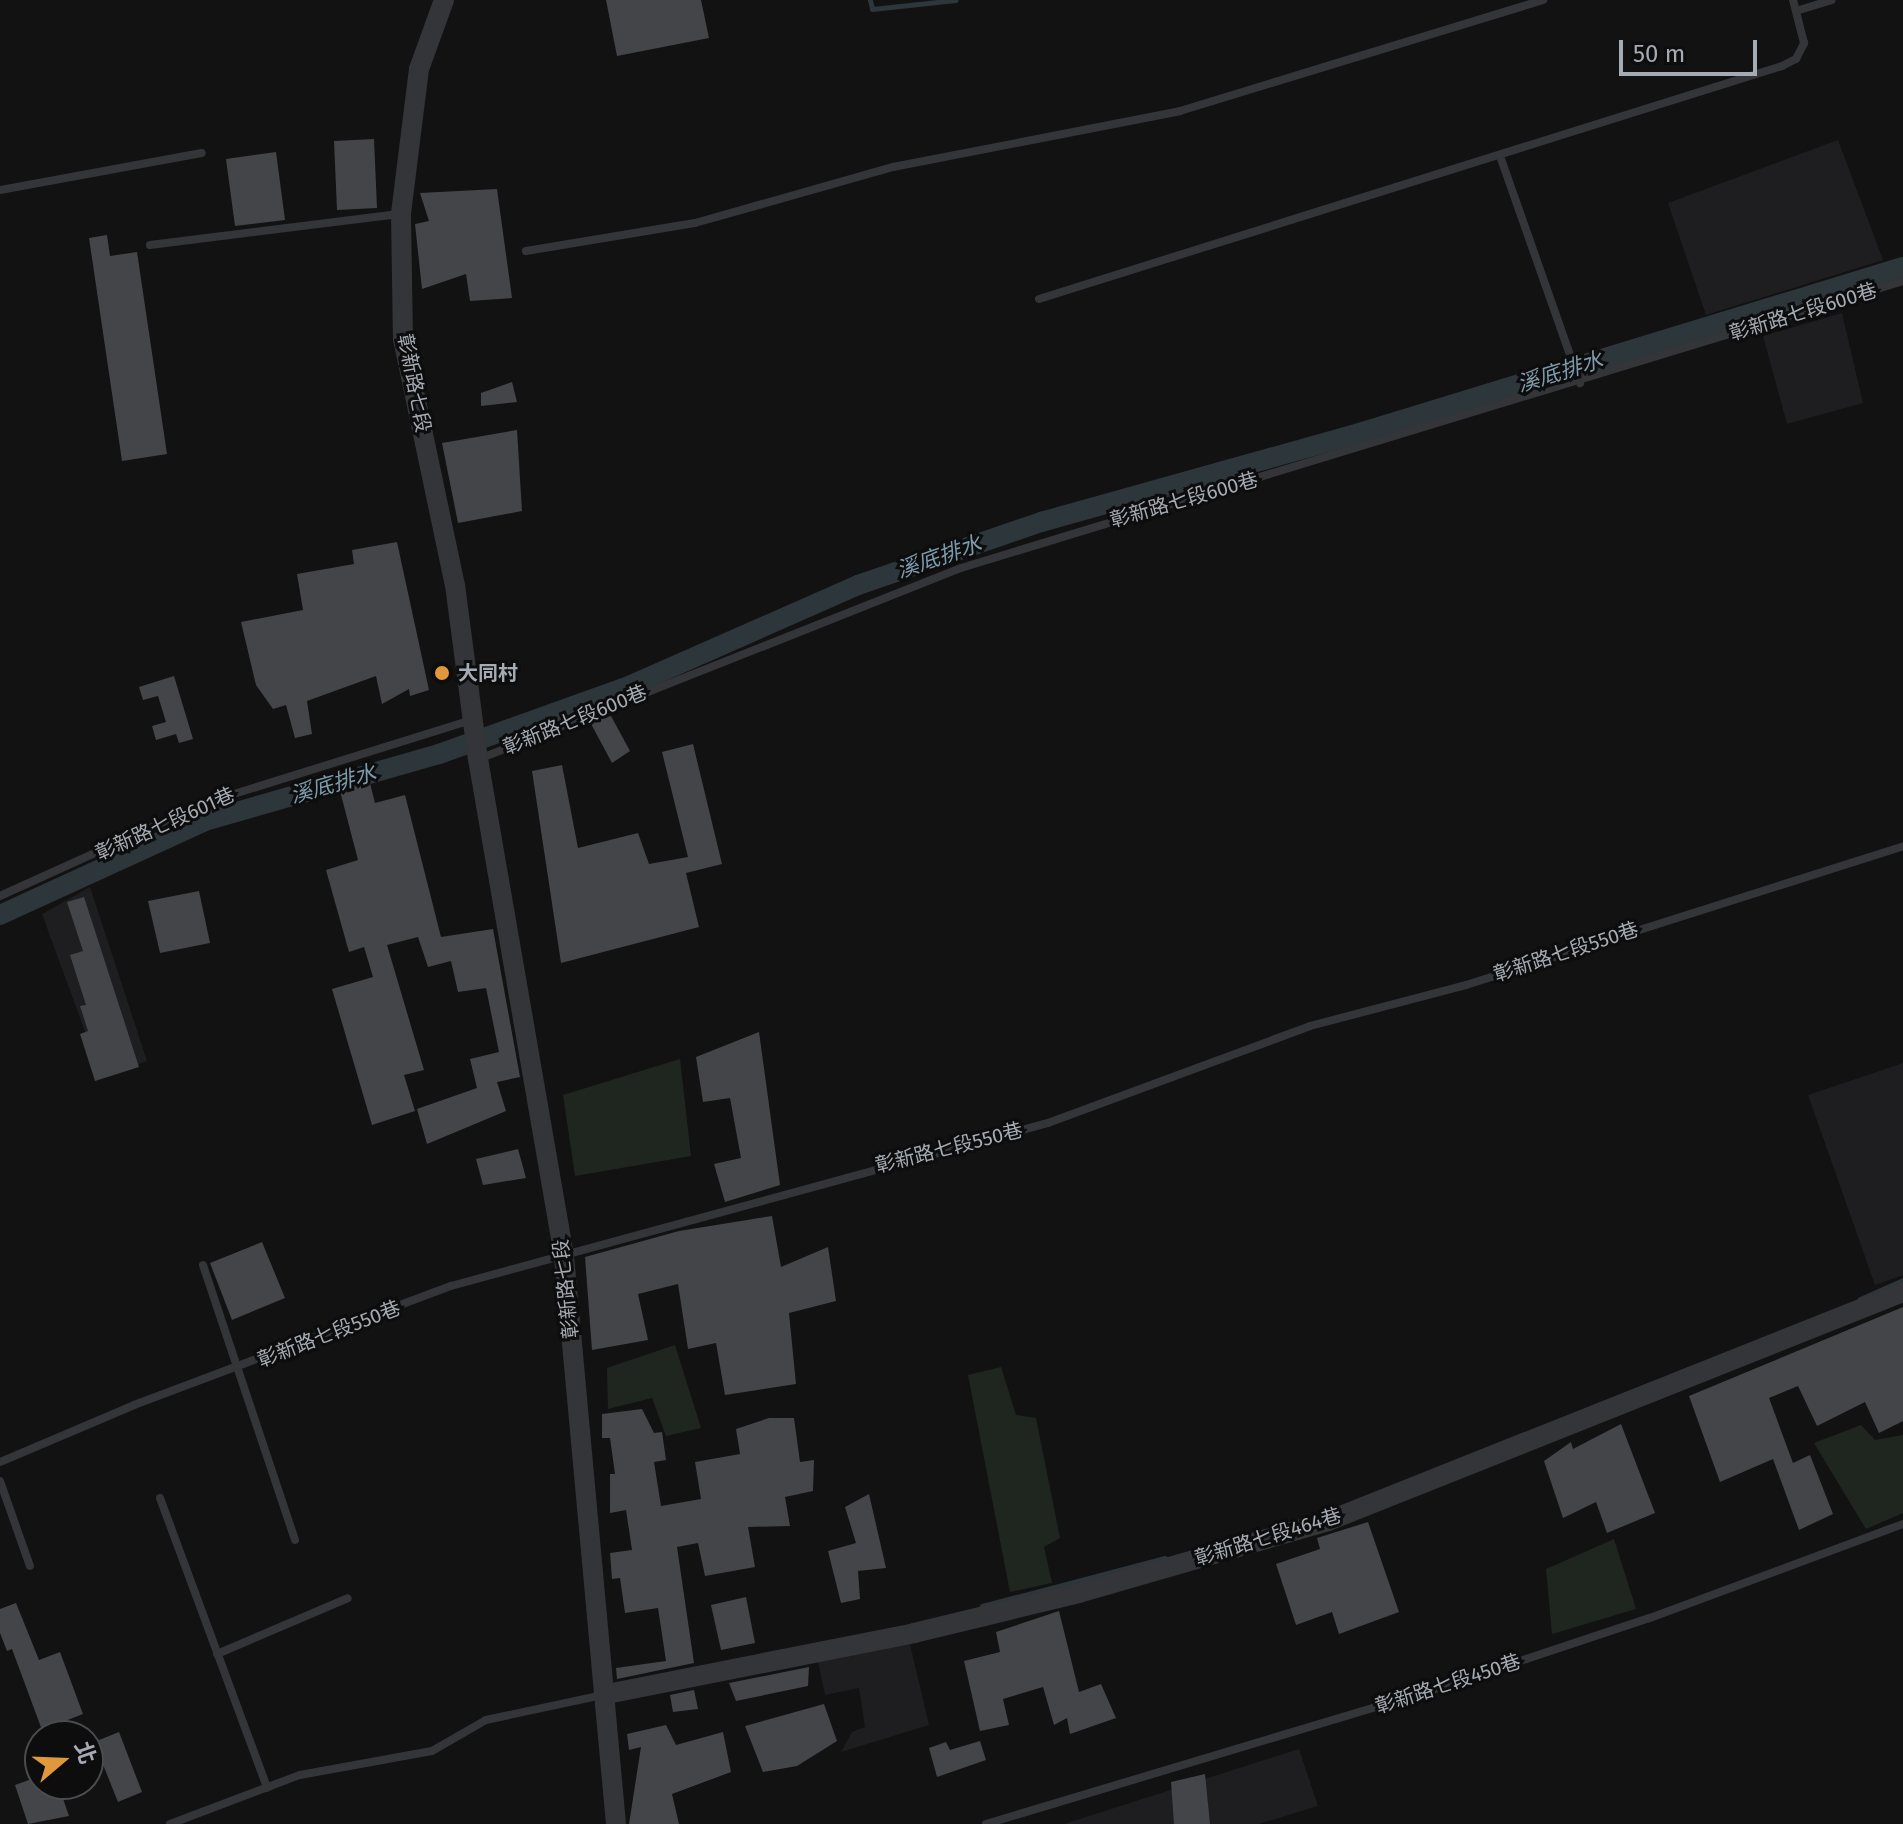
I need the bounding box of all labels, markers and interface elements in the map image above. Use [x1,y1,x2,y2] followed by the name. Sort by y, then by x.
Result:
[1623,24,1761,74] scale bar
[1633,40,1685,68] text: 50 m
[1726,278,1880,346] street label: 彰新路七段600巷
[393,332,435,434] street label: 彰新路七段
[1514,347,1606,397] water label: 溪底排水
[1107,467,1261,533] street label: 彰新路七段600巷
[893,530,985,584] water label: 溪底排水
[458,661,518,685] place label: 大同村
[433,664,451,682] marker: 大同村
[500,680,650,760] street label: 彰新路七段600巷
[287,759,379,809] water label: 溪底排水
[92,783,238,865] street label: 彰新路七段601巷
[1490,917,1642,987] street label: 彰新路七段550巷
[873,1118,1025,1178] street label: 彰新路七段550巷
[549,1238,583,1340] street label: 彰新路七段
[254,1296,404,1372] street label: 彰新路七段550巷
[1192,1503,1344,1571] street label: 彰新路七段464巷
[1372,1649,1524,1719] street label: 彰新路七段450巷
[24,1720,104,1800] north arrow
[69,1738,102,1767] text: 北

